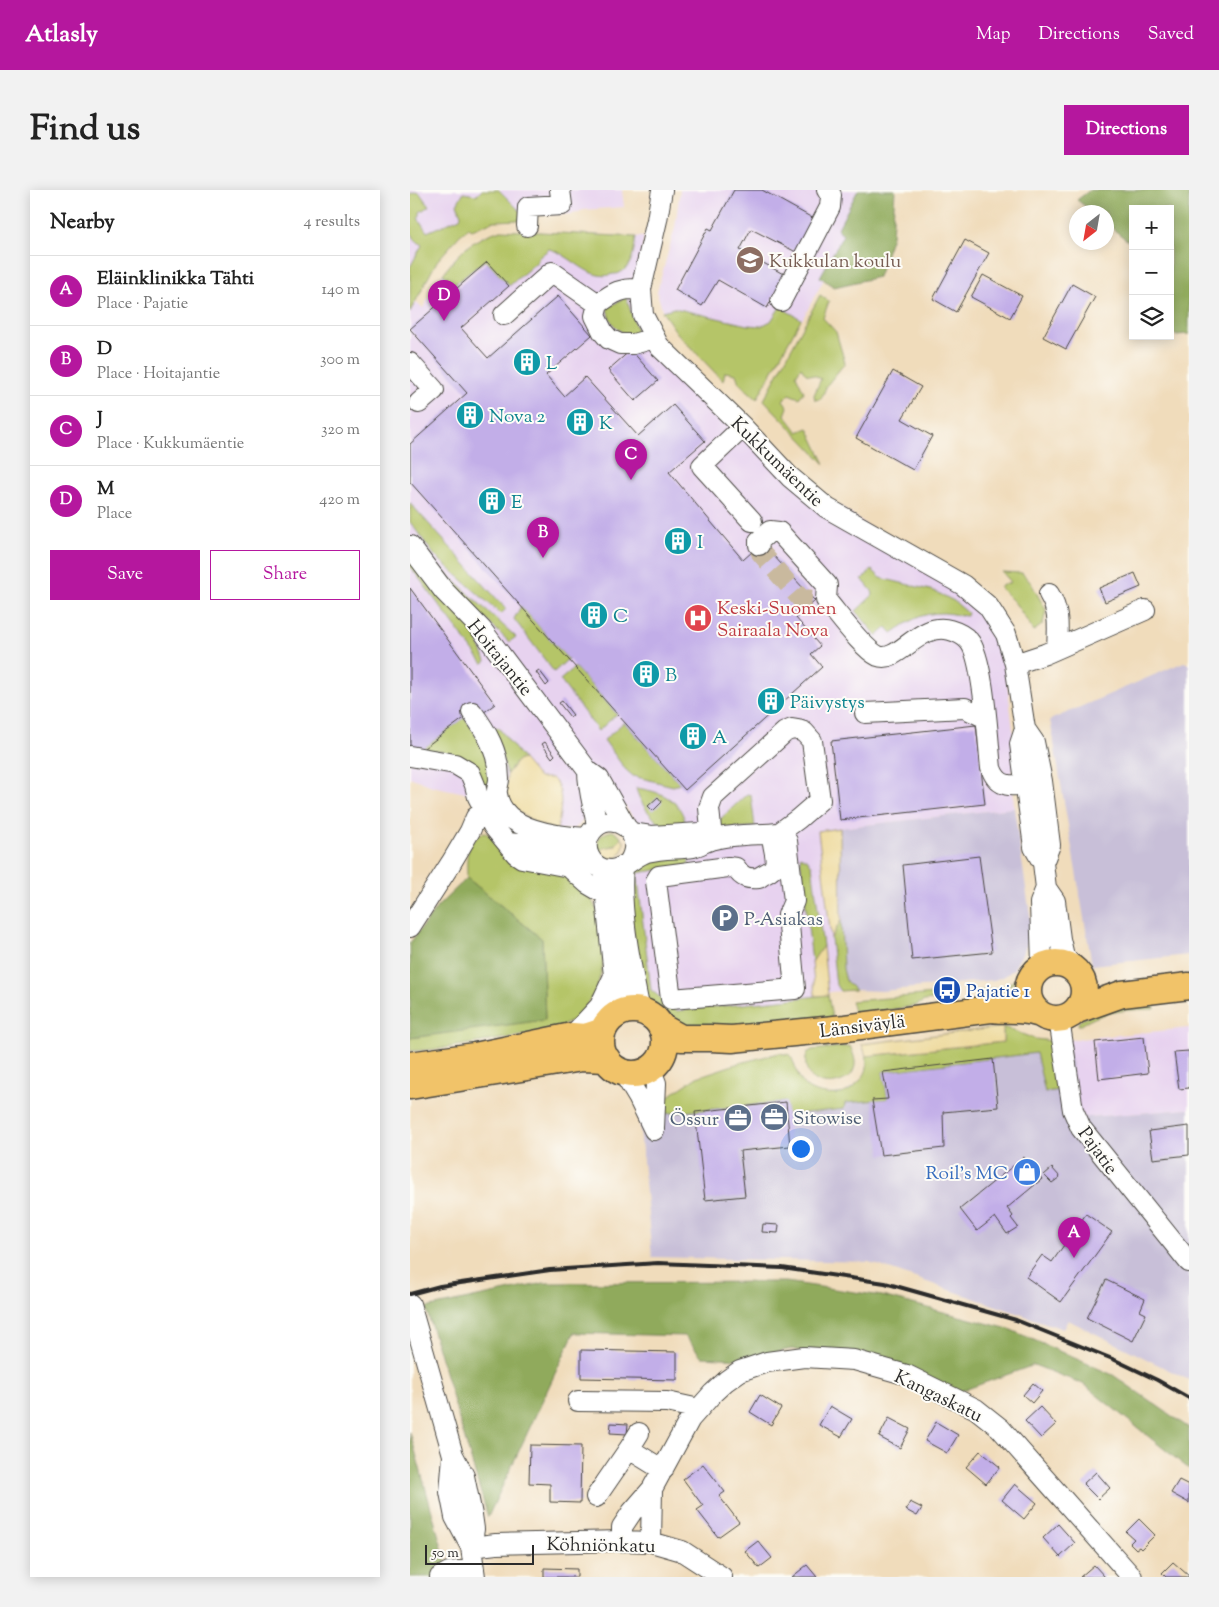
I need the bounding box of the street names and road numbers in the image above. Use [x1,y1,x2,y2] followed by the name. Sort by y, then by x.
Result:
[724,411,829,514] street label: Kukkumäentie
[460,615,538,703] street label: Hoitajantie
[818,1009,907,1046] street label: Länsiväylä
[1070,1122,1124,1181] street label: Pajatie
[889,1364,987,1430] street label: Kangaskatu
[546,1532,656,1561] street label: Köhniönkatu

